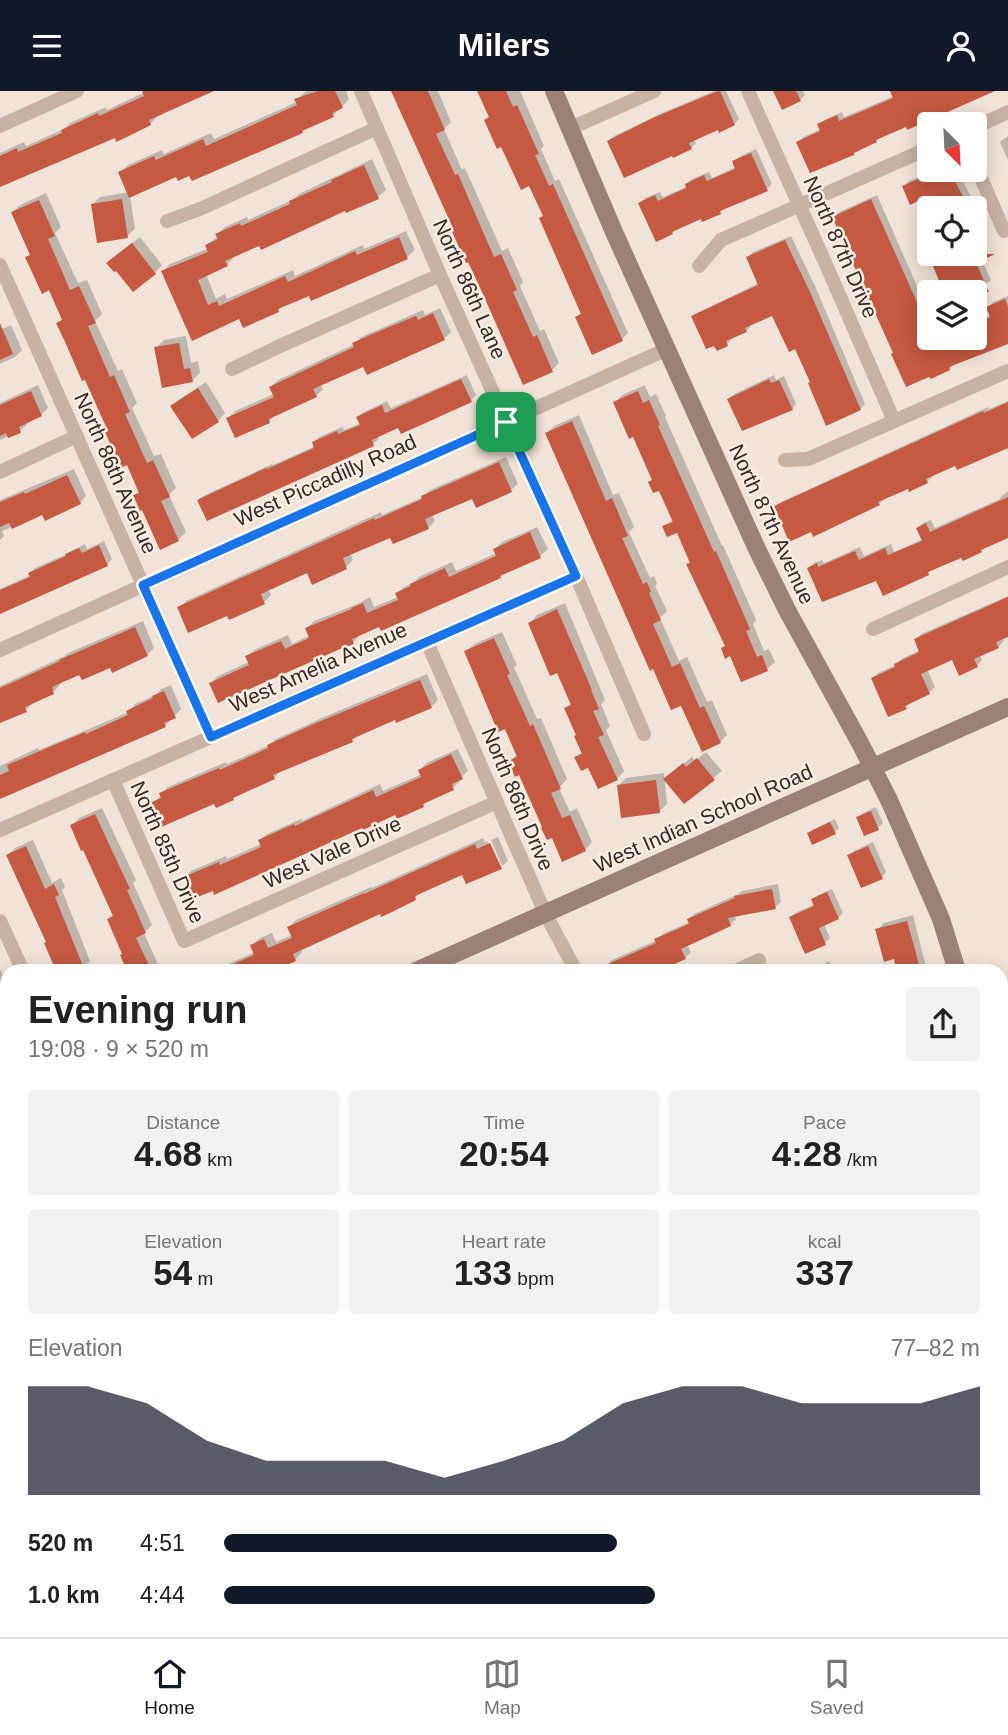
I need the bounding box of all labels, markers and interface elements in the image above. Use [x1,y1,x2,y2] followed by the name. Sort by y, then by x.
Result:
[28,27,66,65] icon: menu
[458,27,550,63] text: Milers
[942,27,980,65] icon: person
[917,112,987,182] north arrow
[917,112,987,350] map controls
[799,172,883,322] street label: North 87th Drive
[917,196,987,266] button: locate
[429,216,511,362] street label: North 86th Lane
[917,280,987,350] button: layers
[70,389,162,557] street label: North 86th Avenue
[476,392,536,452] pin
[487,403,525,441] icon: arrive
[230,429,420,531] street label: West Piccadilly Road
[725,440,819,608] street label: North 87th Avenue
[226,617,410,717] street label: West Amelia Avenue
[478,724,558,874] street label: North 86th Drive
[590,759,816,877] street label: West Indian School Road
[126,777,210,927] street label: North 85th Drive
[259,811,405,893] street label: West Vale Drive
[906,987,980,1061] button: share
[28,989,248,1031] text: Evening run
[28,1036,209,1062] text: 19:08 · 9 × 520 m
[146,1112,220,1133] text: Distance
[483,1112,525,1133] text: Time
[803,1112,846,1133] text: Pace
[134,1134,202,1173] text: 4.68
[459,1134,549,1173] text: 20:54
[772,1134,842,1173] text: 4:28
[202,1149,233,1170] text: km
[842,1149,878,1170] text: /km
[144,1231,222,1252] text: Elevation
[462,1231,546,1252] text: Heart rate
[808,1231,842,1252] text: kcal
[153,1253,192,1292] text: 54
[454,1253,512,1292] text: 133
[795,1253,854,1292] text: 337
[192,1268,213,1289] text: m
[512,1268,554,1289] text: bpm
[28,1335,123,1361] text: Elevation
[890,1335,980,1361] text: 77–82 m
[28,1530,93,1556] text: 520 m
[140,1530,185,1556] text: 4:51
[28,1582,100,1608] text: 1.0 km
[140,1582,185,1608] text: 4:44
[144,1655,195,1719] tab: Home
[483,1655,521,1719] tab: Map
[810,1655,864,1719] tab: Saved

